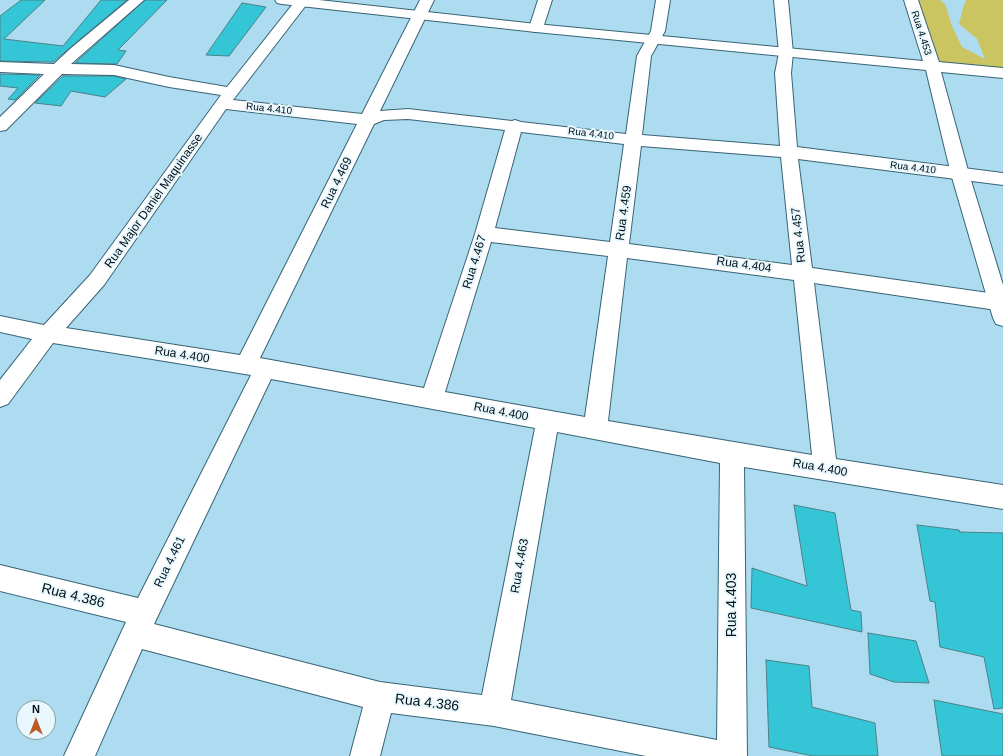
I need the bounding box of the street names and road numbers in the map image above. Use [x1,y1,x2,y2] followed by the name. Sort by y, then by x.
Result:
[908,9,934,57] street label: Rua 4.453
[245,101,293,117] street label: Rua 4.410
[567,125,615,143] street label: Rua 4.410
[102,131,206,271] street label: Rua Major Daniel Maquinasse
[318,155,356,211] street label: Rua 4.469
[889,159,937,177] street label: Rua 4.410
[613,185,635,241] street label: Rua 4.459
[789,207,809,263] street label: Rua 4.457
[460,233,490,291] street label: Rua 4.467
[716,254,772,276] street label: Rua 4.404
[154,344,210,366] street label: Rua 4.400
[472,400,530,424] street label: Rua 4.400
[791,456,849,480] street label: Rua 4.400
[151,534,189,590] street label: Rua 4.461
[508,537,532,595] street label: Rua 4.463
[724,573,740,637] street label: Rua 4.403
[40,580,106,612] street label: Rua 4.386
[394,691,460,715] street label: Rua 4.386

